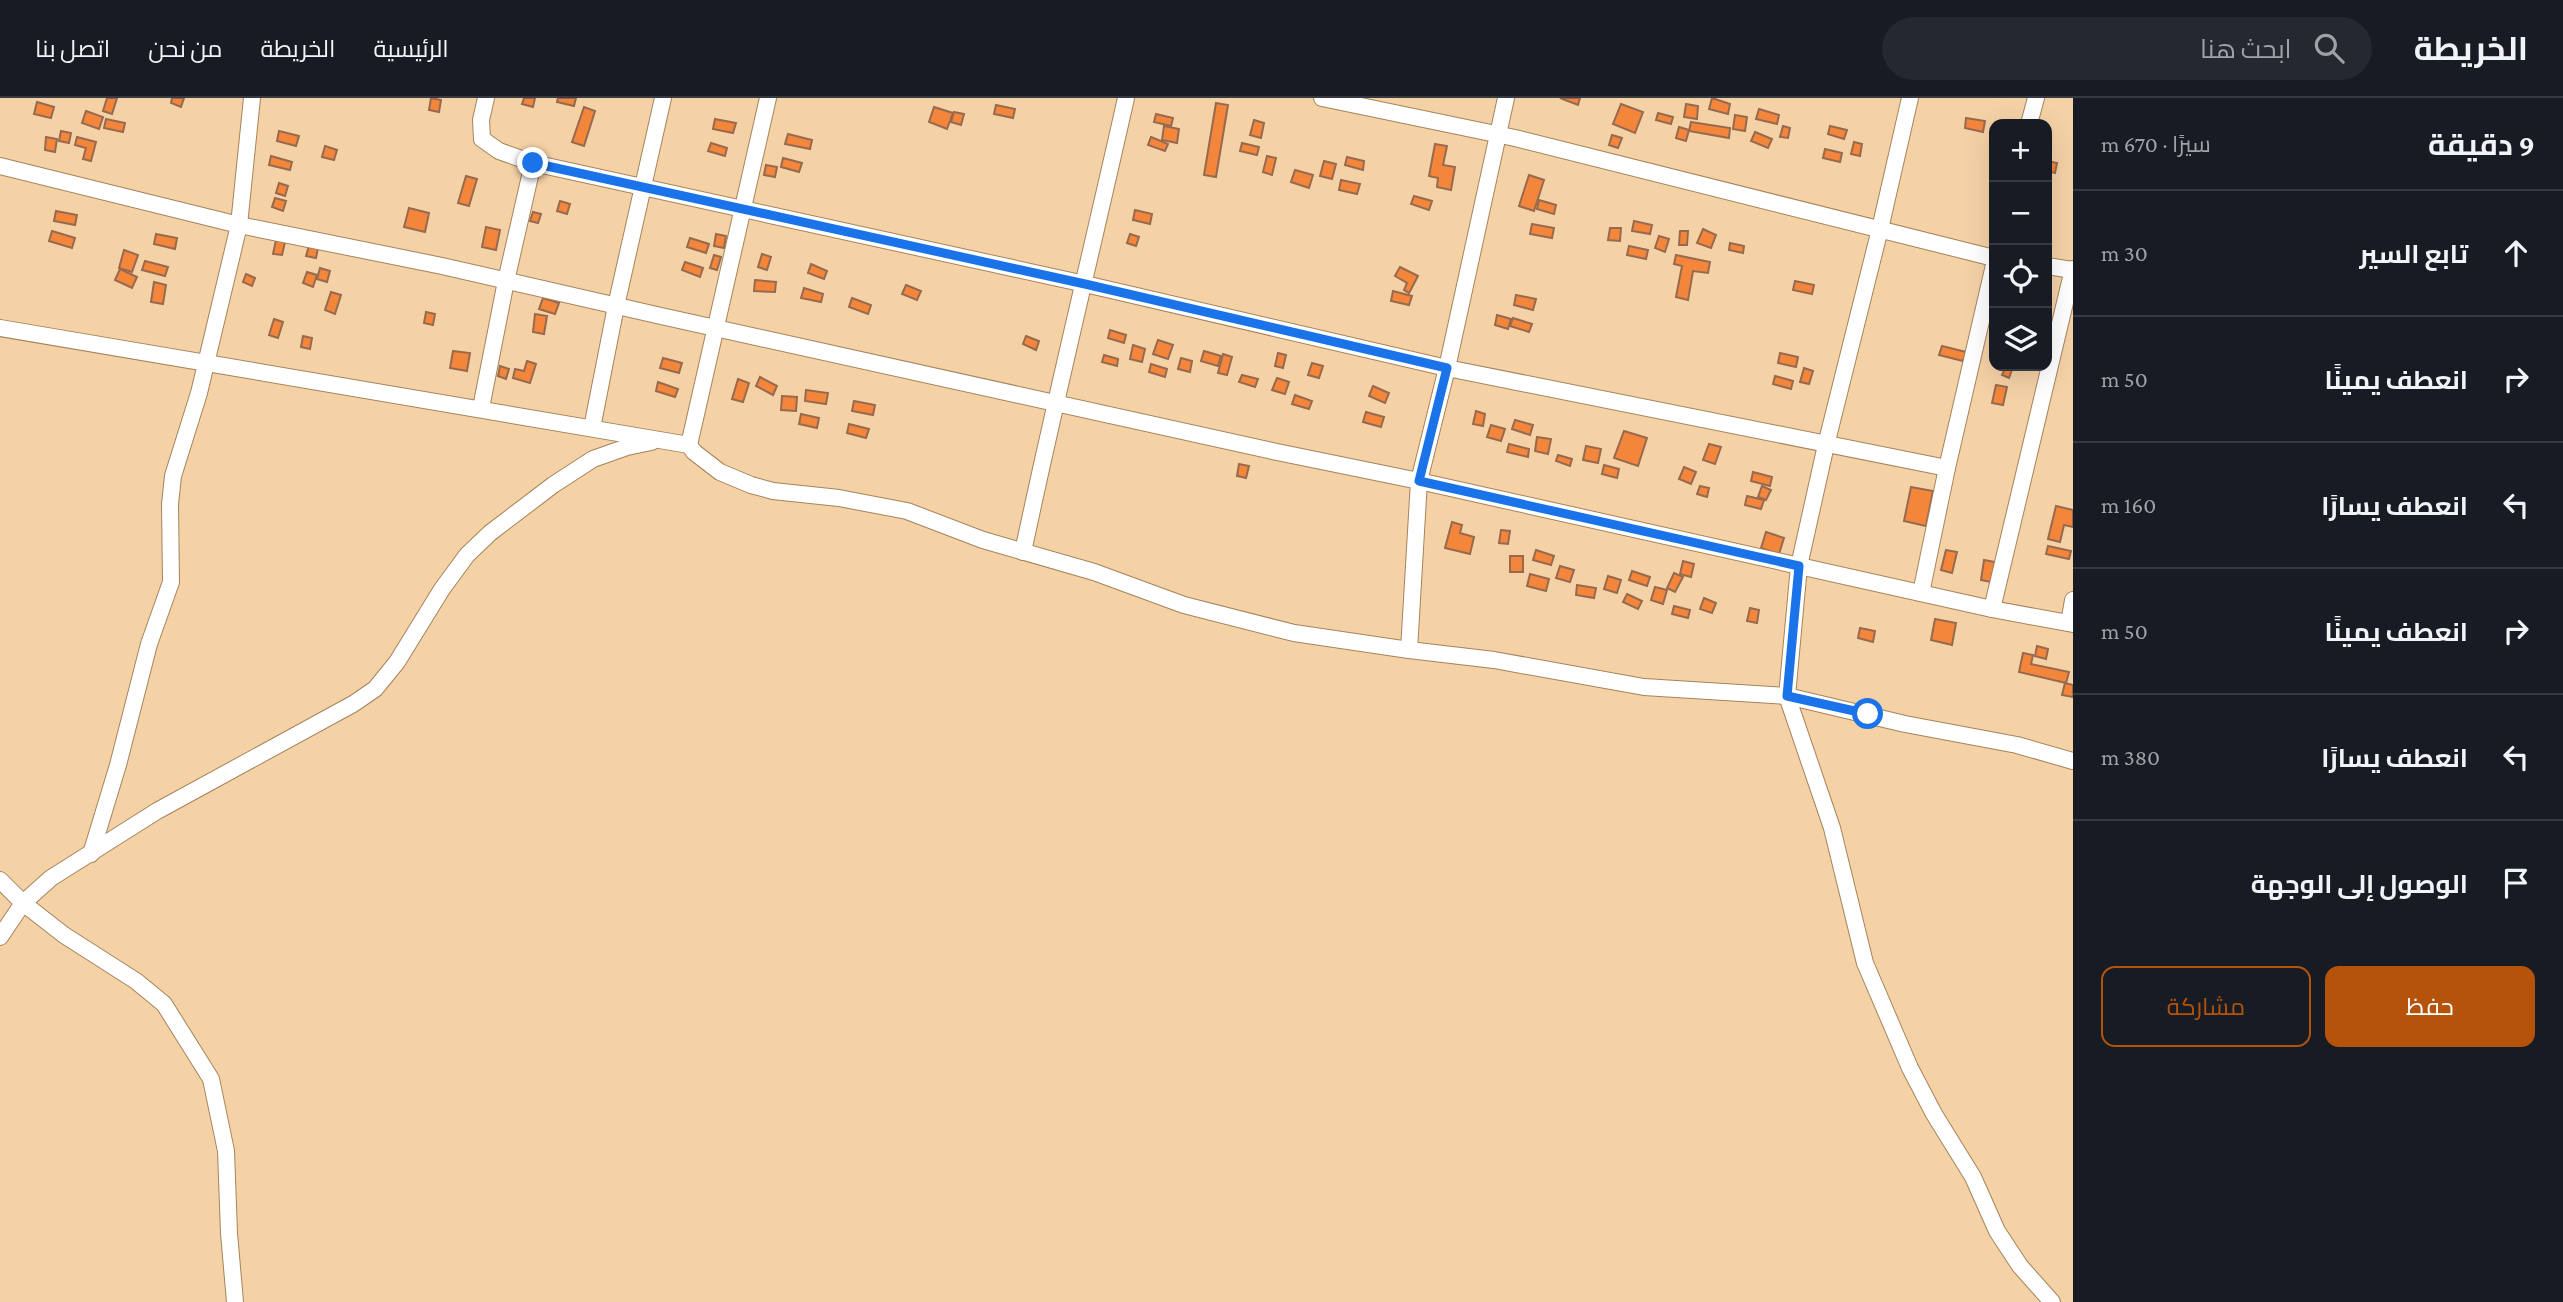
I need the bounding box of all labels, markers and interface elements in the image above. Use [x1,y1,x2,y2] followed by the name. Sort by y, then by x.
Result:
[1882,17,2372,80] search box
[2310,29,2348,67] icon: search
[2414,30,2528,67] text: الخريطة
[35,35,110,62] text: اتصل بنا
[148,35,223,62] text: من نحن
[261,35,335,62] text: الخريطة
[373,35,449,62] text: الرئيسية
[2200,35,2292,64] text: ابحث هنا
[1989,119,2052,371] map controls
[1989,119,2052,182] button: +
[2428,128,2535,161] text: 9 دقيقة
[2101,131,2211,157] text: سيرًا · 670 m
[517,147,548,178] route end
[1989,182,2052,245] button: −
[2497,234,2535,272] icon: ahead
[2101,240,2148,266] text: 30 m
[2360,240,2468,269] text: تابع السير
[1989,245,2052,308] button: locate
[1989,308,2052,371] button: layers
[2497,360,2535,398] icon: right
[2101,366,2148,392] text: 50 m
[2324,366,2468,395] text: انعطف يمينًا
[2497,486,2535,524] icon: left
[2101,492,2156,518] text: 160 m
[2321,492,2468,521] text: انعطف يسارًا
[2497,612,2535,650] icon: right
[2101,618,2148,644] text: 50 m
[2324,618,2468,647] text: انعطف يمينًا
[1852,698,1883,729] route start
[2497,738,2535,776] icon: left
[2101,744,2160,770] text: 380 m
[2321,744,2468,773] text: انعطف يسارًا
[2497,864,2535,902] icon: arrive
[2251,870,2468,899] text: الوصول إلى الوجهة
[2101,966,2311,1047] button: مشاركة
[2325,966,2535,1047] button: حفظ

